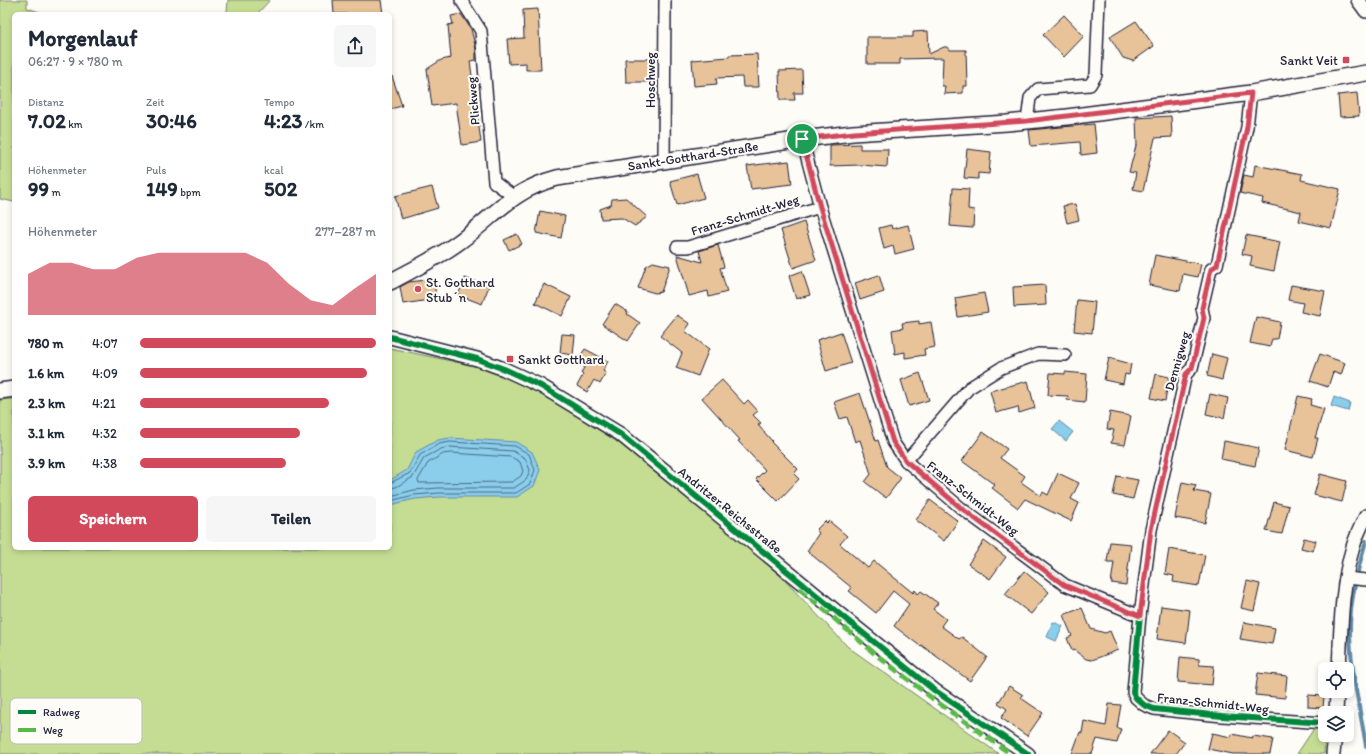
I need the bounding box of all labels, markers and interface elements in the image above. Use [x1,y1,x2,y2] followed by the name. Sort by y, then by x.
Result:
[28,25,138,52] text: Morgenlauf
[334,25,376,67] button: share
[643,52,658,108] street label: Hoschweg
[1280,53,1338,68] place label: Sankt Veit
[28,54,123,69] text: 06:27 · 9 × 780 m
[1341,55,1351,65] marker: Sankt Veit
[463,76,483,126] street label: Plickweg
[28,96,64,109] text: Distanz
[146,96,164,109] text: Zeit
[264,96,295,109] text: Tempo
[28,109,66,133] text: 7.02
[146,109,197,133] text: 30:46
[264,109,302,133] text: 4:23
[66,118,83,131] text: km
[302,118,324,131] text: /km
[785,122,819,156] pin
[791,128,813,150] icon: arrive
[627,138,759,174] street label: Sankt-Gotthard-Straße
[28,164,86,177] text: Höhenmeter
[146,164,166,177] text: Puls
[264,164,284,177] text: kcal
[28,177,49,201] text: 99
[146,177,178,201] text: 149
[264,177,297,201] text: 502
[49,186,61,199] text: m
[178,186,201,199] text: bpm
[689,191,801,239] street label: Franz-Schmidt-Weg
[28,224,97,239] text: Höhenmeter
[315,224,376,239] text: 277–287 m
[426,275,495,305] place label: St. Gotthard Stub´n
[413,284,423,294] marker: St. Gotthard Stub´n
[1161,329,1193,392] street label: Dennigweg
[28,336,63,351] text: 780 m
[92,336,117,351] text: 4:07
[518,352,604,367] place label: Sankt Gotthard
[505,354,515,364] marker: Sankt Gotthard
[28,366,64,381] text: 1.6 km
[92,366,118,381] text: 4:09
[28,396,65,411] text: 2.3 km
[92,396,116,411] text: 4:21
[28,426,64,441] text: 3.1 km
[92,426,117,441] text: 4:32
[28,456,65,471] text: 3.9 km
[92,456,117,471] text: 4:38
[924,458,1022,539] street label: Franz-Schmidt-Weg
[675,464,785,556] street label: Andritzer Reichsstraße
[28,496,198,542] button: Speichern
[206,496,376,542] button: Teilen
[1318,662,1354,742] map controls
[1318,662,1354,698] button: locate
[1156,690,1270,716] street label: Franz-Schmidt-Weg
[10,698,142,744] legend
[43,706,80,719] text: Radweg
[1318,706,1354,742] button: layers
[43,724,63,737] text: Weg

